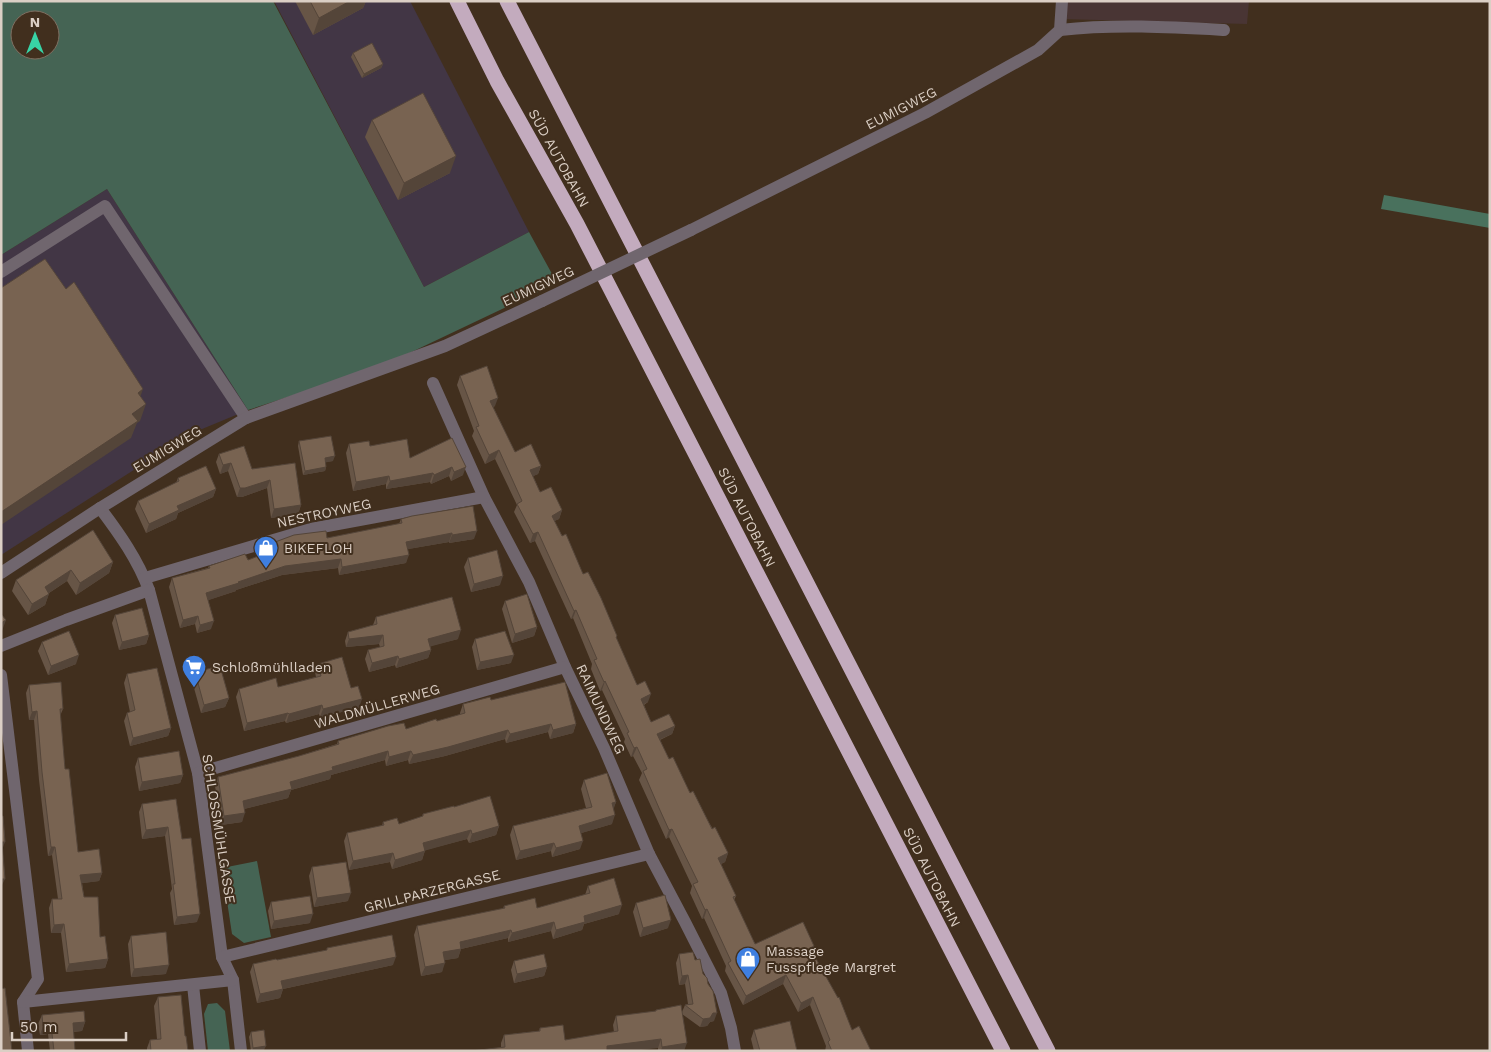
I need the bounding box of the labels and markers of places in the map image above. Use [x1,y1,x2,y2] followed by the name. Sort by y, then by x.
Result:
[253,535,279,569] shop icon: BIKEFLOH
[284,540,353,556] place label: BIKEFLOH
[181,654,207,688] supermarket icon: Schloßmühlladen
[212,659,331,675] place label: Schloßmühlladen
[766,943,896,975] place label: Massage Fusspflege Margret
[735,946,761,980] shop icon: Massage Fusspflege Margret

